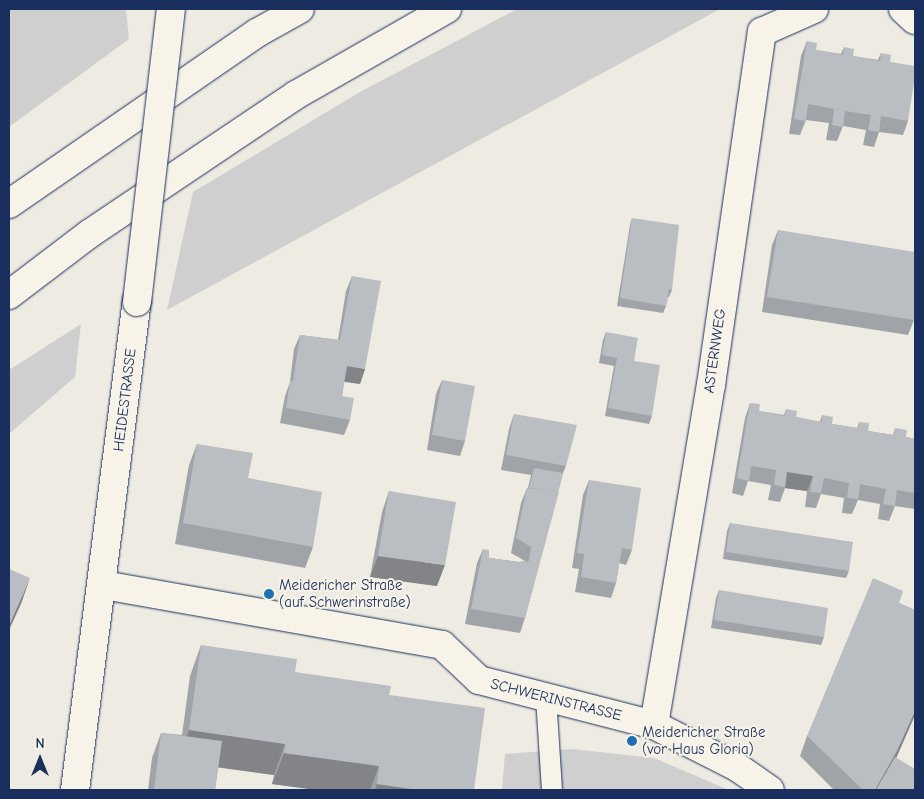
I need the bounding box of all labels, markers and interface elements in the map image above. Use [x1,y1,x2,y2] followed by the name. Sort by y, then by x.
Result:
[700,308,730,394] street label: ASTERNWEG
[110,347,140,453] street label: HEIDESTRASSE
[279,576,411,611] place label: Meidericher Straße (auf Schwerinstraße)
[263,588,275,600] marker: Meidericher Straße (auf Schwerinstraße)
[489,675,623,725] street label: SCHWERINSTRASSE
[642,723,765,758] place label: Meidericher Straße (vor Haus Gloria)
[15,734,65,784] north arrow
[35,735,45,752] text: N
[626,735,638,747] marker: Meidericher Straße (vor Haus Gloria)

